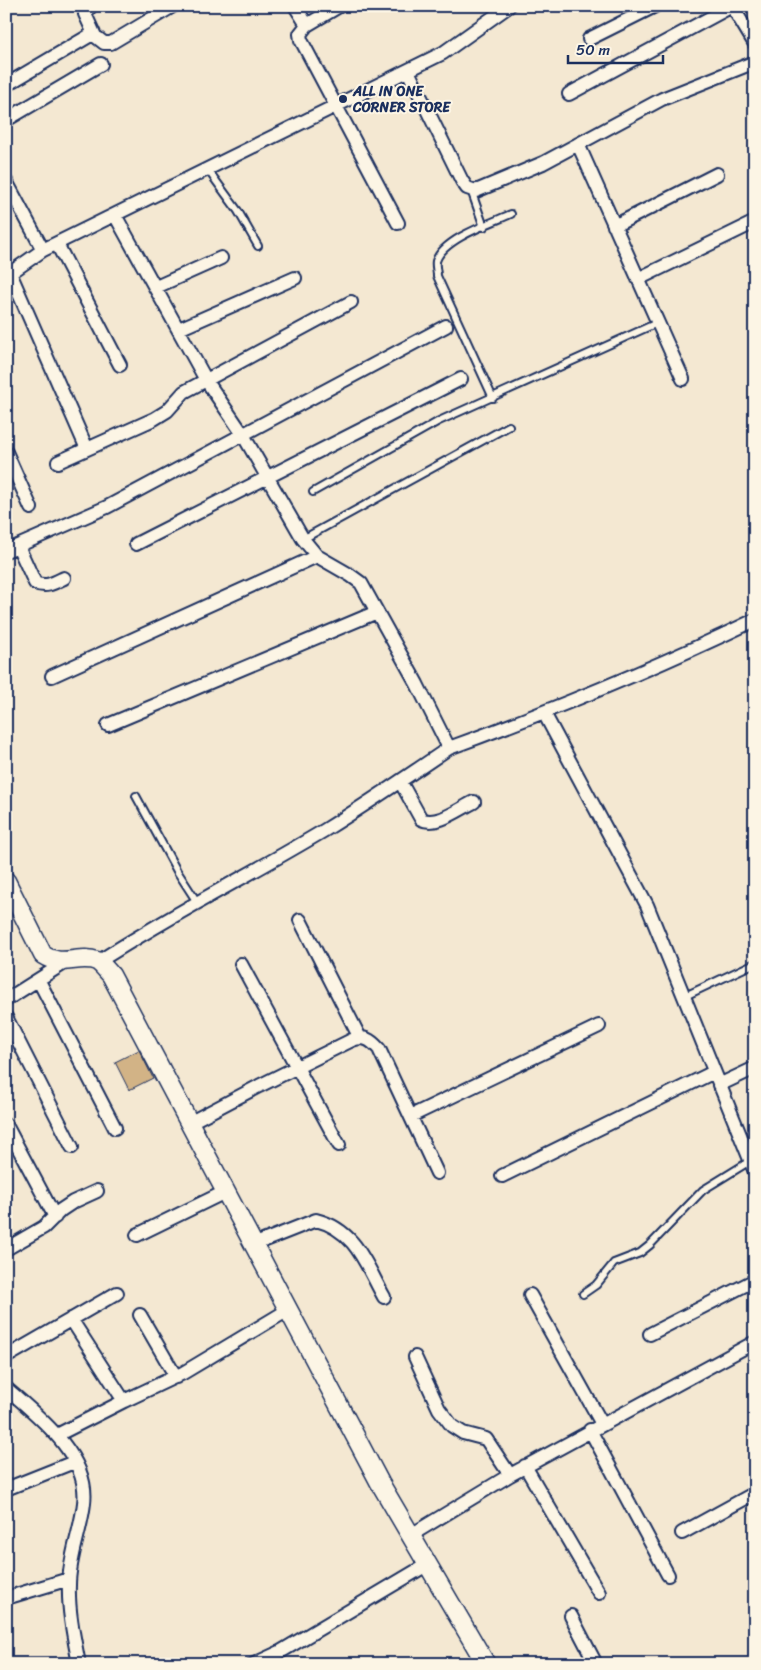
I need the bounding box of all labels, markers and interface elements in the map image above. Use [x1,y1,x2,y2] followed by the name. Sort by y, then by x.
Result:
[568,32,664,64] scale bar
[576,37,611,63] text: 50 m
[352,79,451,120] place label: ALL IN ONE CORNER STORE
[337,93,349,105] marker: ALL IN ONE CORNER STORE

